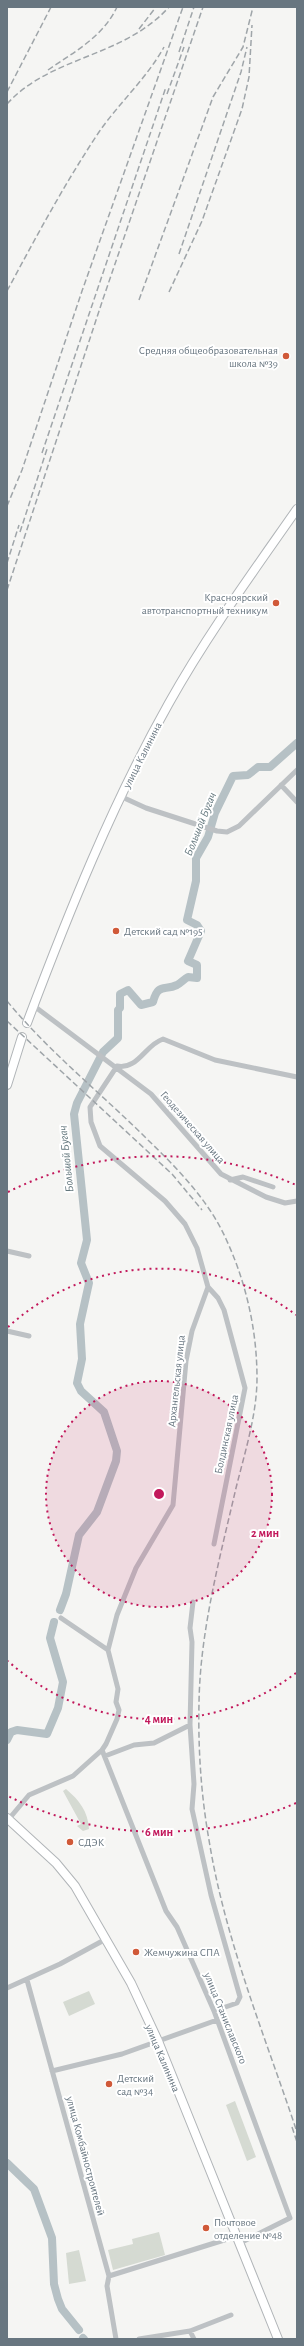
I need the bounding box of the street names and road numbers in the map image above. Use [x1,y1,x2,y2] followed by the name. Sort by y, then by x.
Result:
[121,720,164,791] street label: улица Калинина
[158,1089,227,1166] street label: Геодезическая улица
[166,1334,187,1428] street label: Архангельская улица
[213,1393,240,1475] street label: Болдинская улица
[202,1970,249,2065] street label: улица Станиславского
[143,2022,182,2094] street label: улица Калинина
[64,2094,107,2217] street label: улица Комбайностроителей

